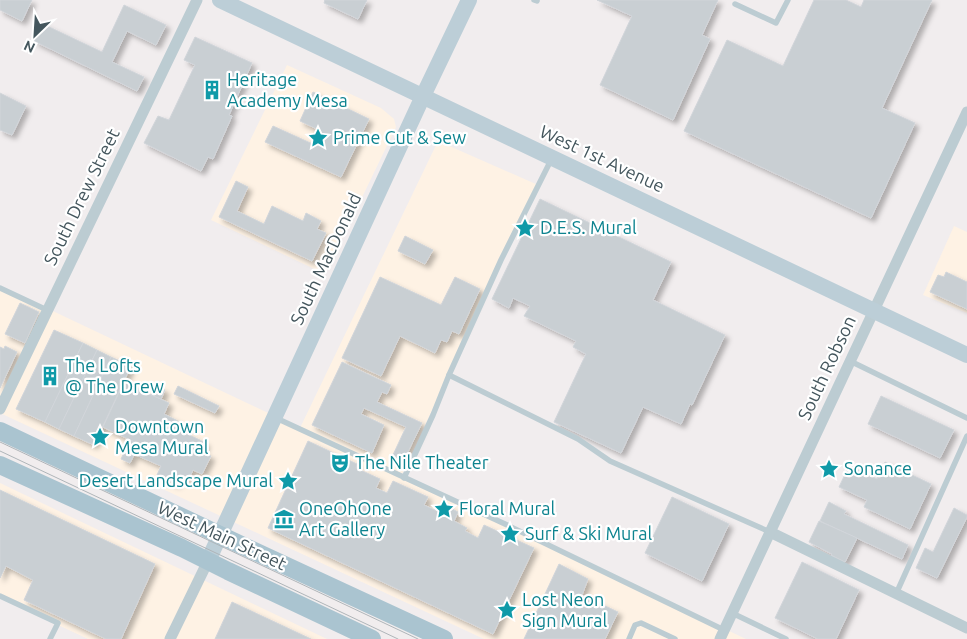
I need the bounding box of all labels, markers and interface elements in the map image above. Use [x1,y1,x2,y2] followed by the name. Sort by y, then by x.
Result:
[10,10,60,60] north arrow
[21,37,38,56] text: N
[227,69,348,110] place label: Heritage Academy Mesa
[201,79,223,101] building icon: Heritage Academy Mesa
[537,120,668,196] street label: West 1st Avenue
[39,125,123,268] street label: South Drew Street
[307,127,329,149] place icon: Prime Cut & Sew
[333,127,466,147] place label: Prime Cut & Sew
[286,190,364,328] street label: South MacDonald
[514,217,536,239] place icon: D.E.S. Mural
[540,217,637,237] place label: D.E.S. Mural
[793,312,859,423] street label: South Robson
[65,355,164,396] place label: The Lofts @ The Drew
[39,365,61,387] building icon: The Lofts @ The Drew
[115,416,209,457] place label: Downtown Mesa Mural
[89,426,111,448] place icon: Downtown Mesa Mural
[329,452,351,474] theatre icon: The Nile Theater
[355,452,489,472] place label: The Nile Theater
[818,458,840,480] place icon: Sonance
[844,458,912,478] place label: Sonance
[79,470,273,490] place label: Desert Landscape Mural
[277,470,299,492] place icon: Desert Landscape Mural
[155,497,290,574] street label: West Main Street
[299,498,392,539] place label: OneOhOne Art Gallery
[433,498,455,520] place icon: Floral Mural
[459,498,556,518] place label: Floral Mural
[273,508,295,530] museum icon: OneOhOne Art Gallery
[499,523,521,545] place icon: Surf & Ski Mural
[525,523,652,543] place label: Surf & Ski Mural
[522,589,608,630] place label: Lost Neon Sign Mural
[496,599,518,621] place icon: Lost Neon Sign Mural

